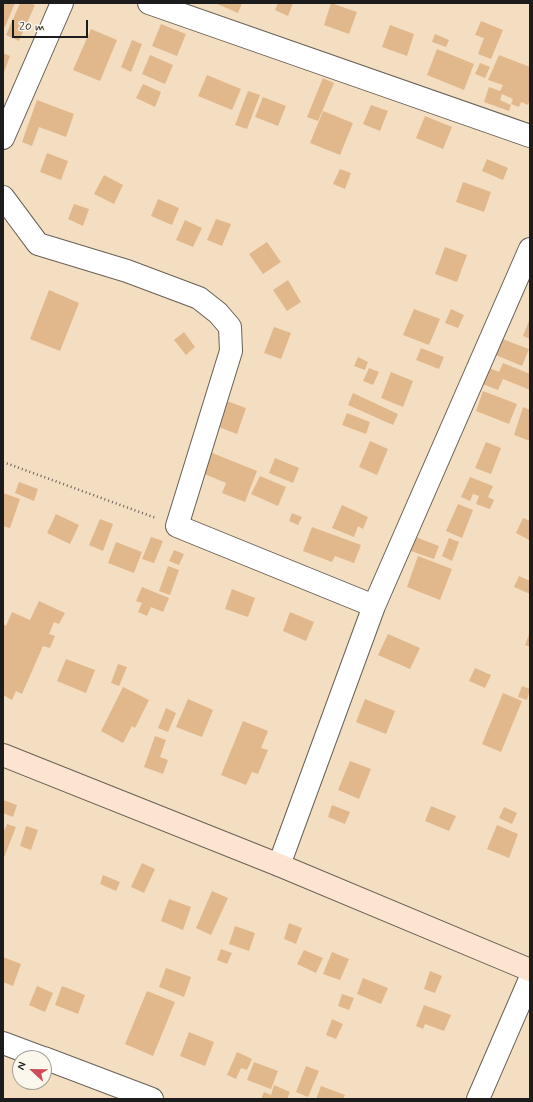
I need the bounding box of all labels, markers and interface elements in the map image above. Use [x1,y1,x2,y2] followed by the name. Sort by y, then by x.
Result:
[14,12,90,38] scale bar
[19,19,45,35] text: 20 m
[12,1050,52,1090] north arrow
[14,1060,30,1072] text: N

